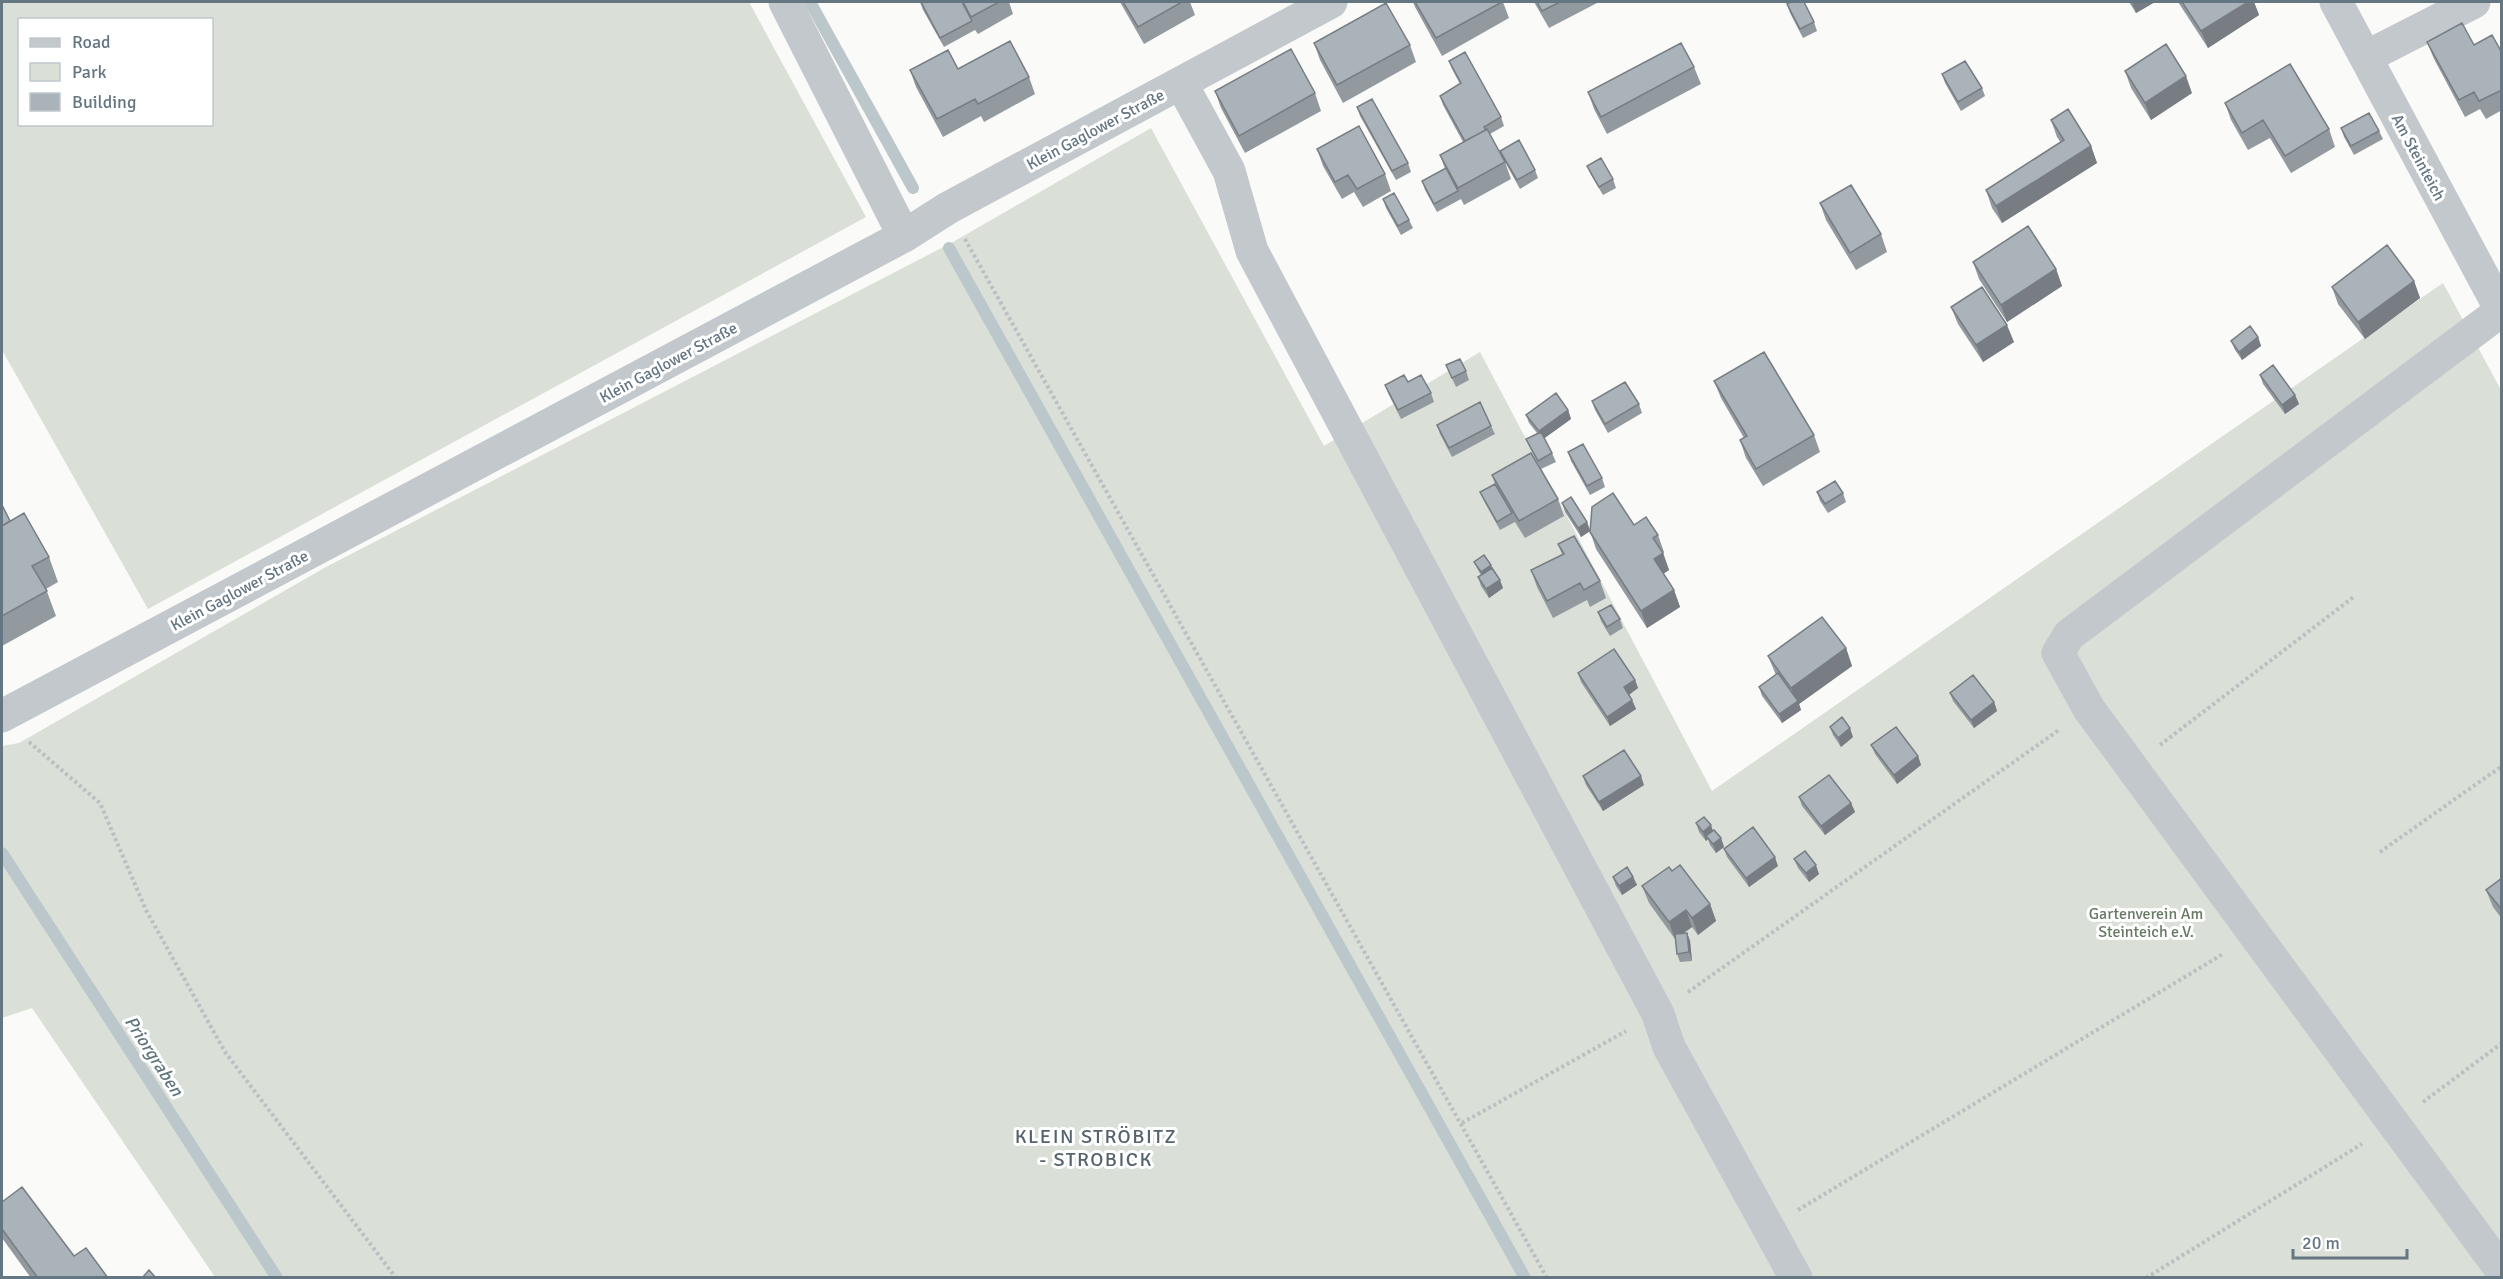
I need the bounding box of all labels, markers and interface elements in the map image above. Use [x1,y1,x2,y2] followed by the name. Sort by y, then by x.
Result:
[18,18,213,126] legend
[72,31,111,53] text: Road
[72,61,107,83] text: Park
[1023,85,1168,175] street label: Klein Gaglower Straße
[72,91,136,113] text: Building
[2387,111,2449,204] street label: Am Steinteich
[596,318,741,408] street label: Klein Gaglower Straße
[167,546,312,636] street label: Klein Gaglower Straße
[2089,904,2203,942] park label: Gartenverein Am Steinteich e.V.
[120,1012,189,1101] water label: Priorgraben
[1015,1124,1177,1172] district label: KLEIN STRÖBITZ - STROBICK
[2293,1222,2407,1260] scale bar
[2302,1232,2340,1254] text: 20 m

